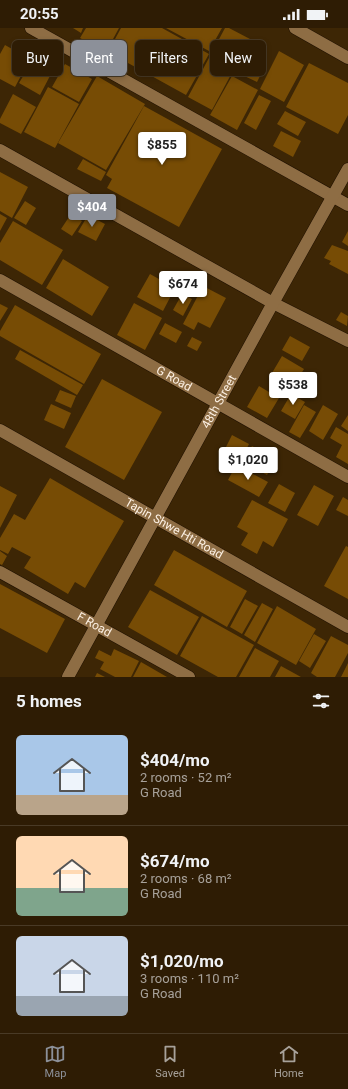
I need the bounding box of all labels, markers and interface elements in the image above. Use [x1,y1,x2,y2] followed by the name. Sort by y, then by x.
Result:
[20,5,59,23] text: 20:55
[12,40,63,76] chip: Buy
[71,40,127,76] chip: Rent
[135,40,202,76] chip: Filters
[210,40,266,76] chip: New
[138,132,186,166] pin: $855
[147,137,177,152] text: $855
[68,194,116,228] pin: $404
[77,199,107,214] text: $404
[159,271,207,305] pin: $674
[168,276,198,291] text: $674
[154,363,194,394] street label: G Road
[199,372,239,431] street label: 48th Street
[269,372,317,406] pin: $538
[278,377,308,392] text: $538
[215,447,281,481] pin: $1,020
[228,452,268,467] text: $1,020
[123,495,226,562] street label: Tapin Shwe Hti Road
[75,609,114,640] street label: F Road
[310,690,332,712] icon: filters
[16,691,82,711] text: 5 homes
[140,750,210,770] text: $404/mo
[48,751,96,799] icon: home
[140,770,232,785] text: 2 rooms · 52 m²
[140,785,182,800] text: G Road
[140,851,210,871] text: $674/mo
[48,852,96,900] icon: home
[140,871,232,886] text: 2 rooms · 68 m²
[140,886,182,901] text: G Road
[140,951,224,971] text: $1,020/mo
[48,952,96,1000] icon: home
[140,971,239,986] text: 3 rooms · 110 m²
[140,986,182,1001] text: G Road
[44,1043,66,1080] tab: Map
[155,1043,185,1080] tab: Saved
[274,1043,304,1080] tab: Home

